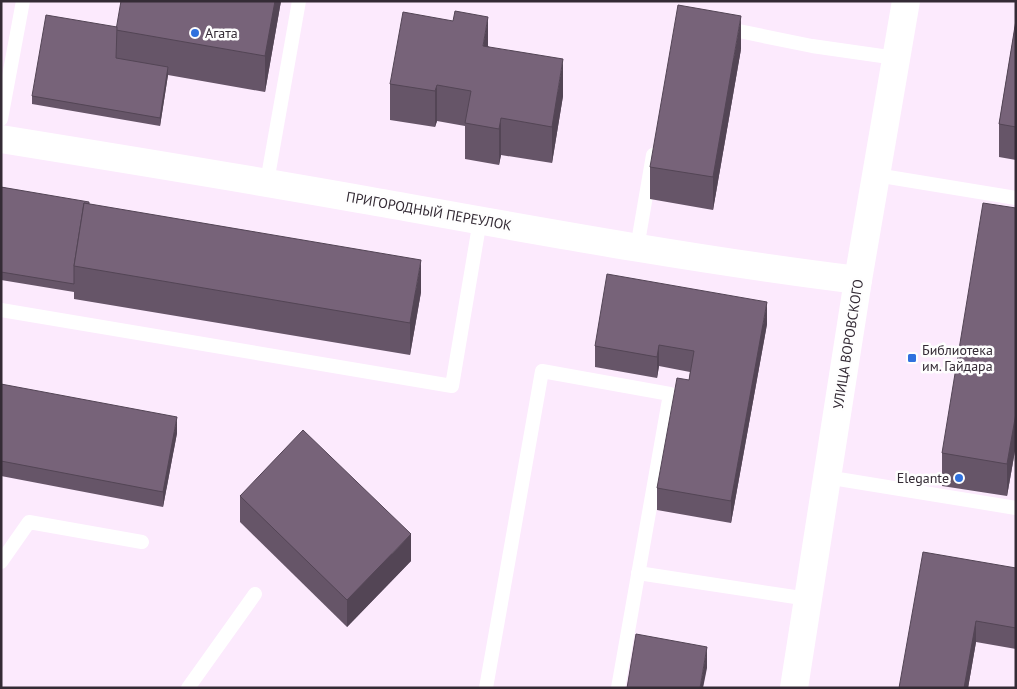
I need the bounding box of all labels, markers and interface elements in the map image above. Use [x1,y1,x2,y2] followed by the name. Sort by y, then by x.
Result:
[205,24,238,42] place label: Агата
[189,27,201,39] marker: Агата
[345,188,514,235] street label: ПРИГОРОДНЫЙ ПЕРЕУЛОК
[829,278,867,410] street label: УЛИЦА ВОРОВСКОГО
[922,341,993,375] place label: Библиотека им. Гайдара
[906,352,918,364] marker: Библиотека им. Гайдара
[897,469,949,487] place label: Elegante
[953,472,965,484] marker: Elegante

